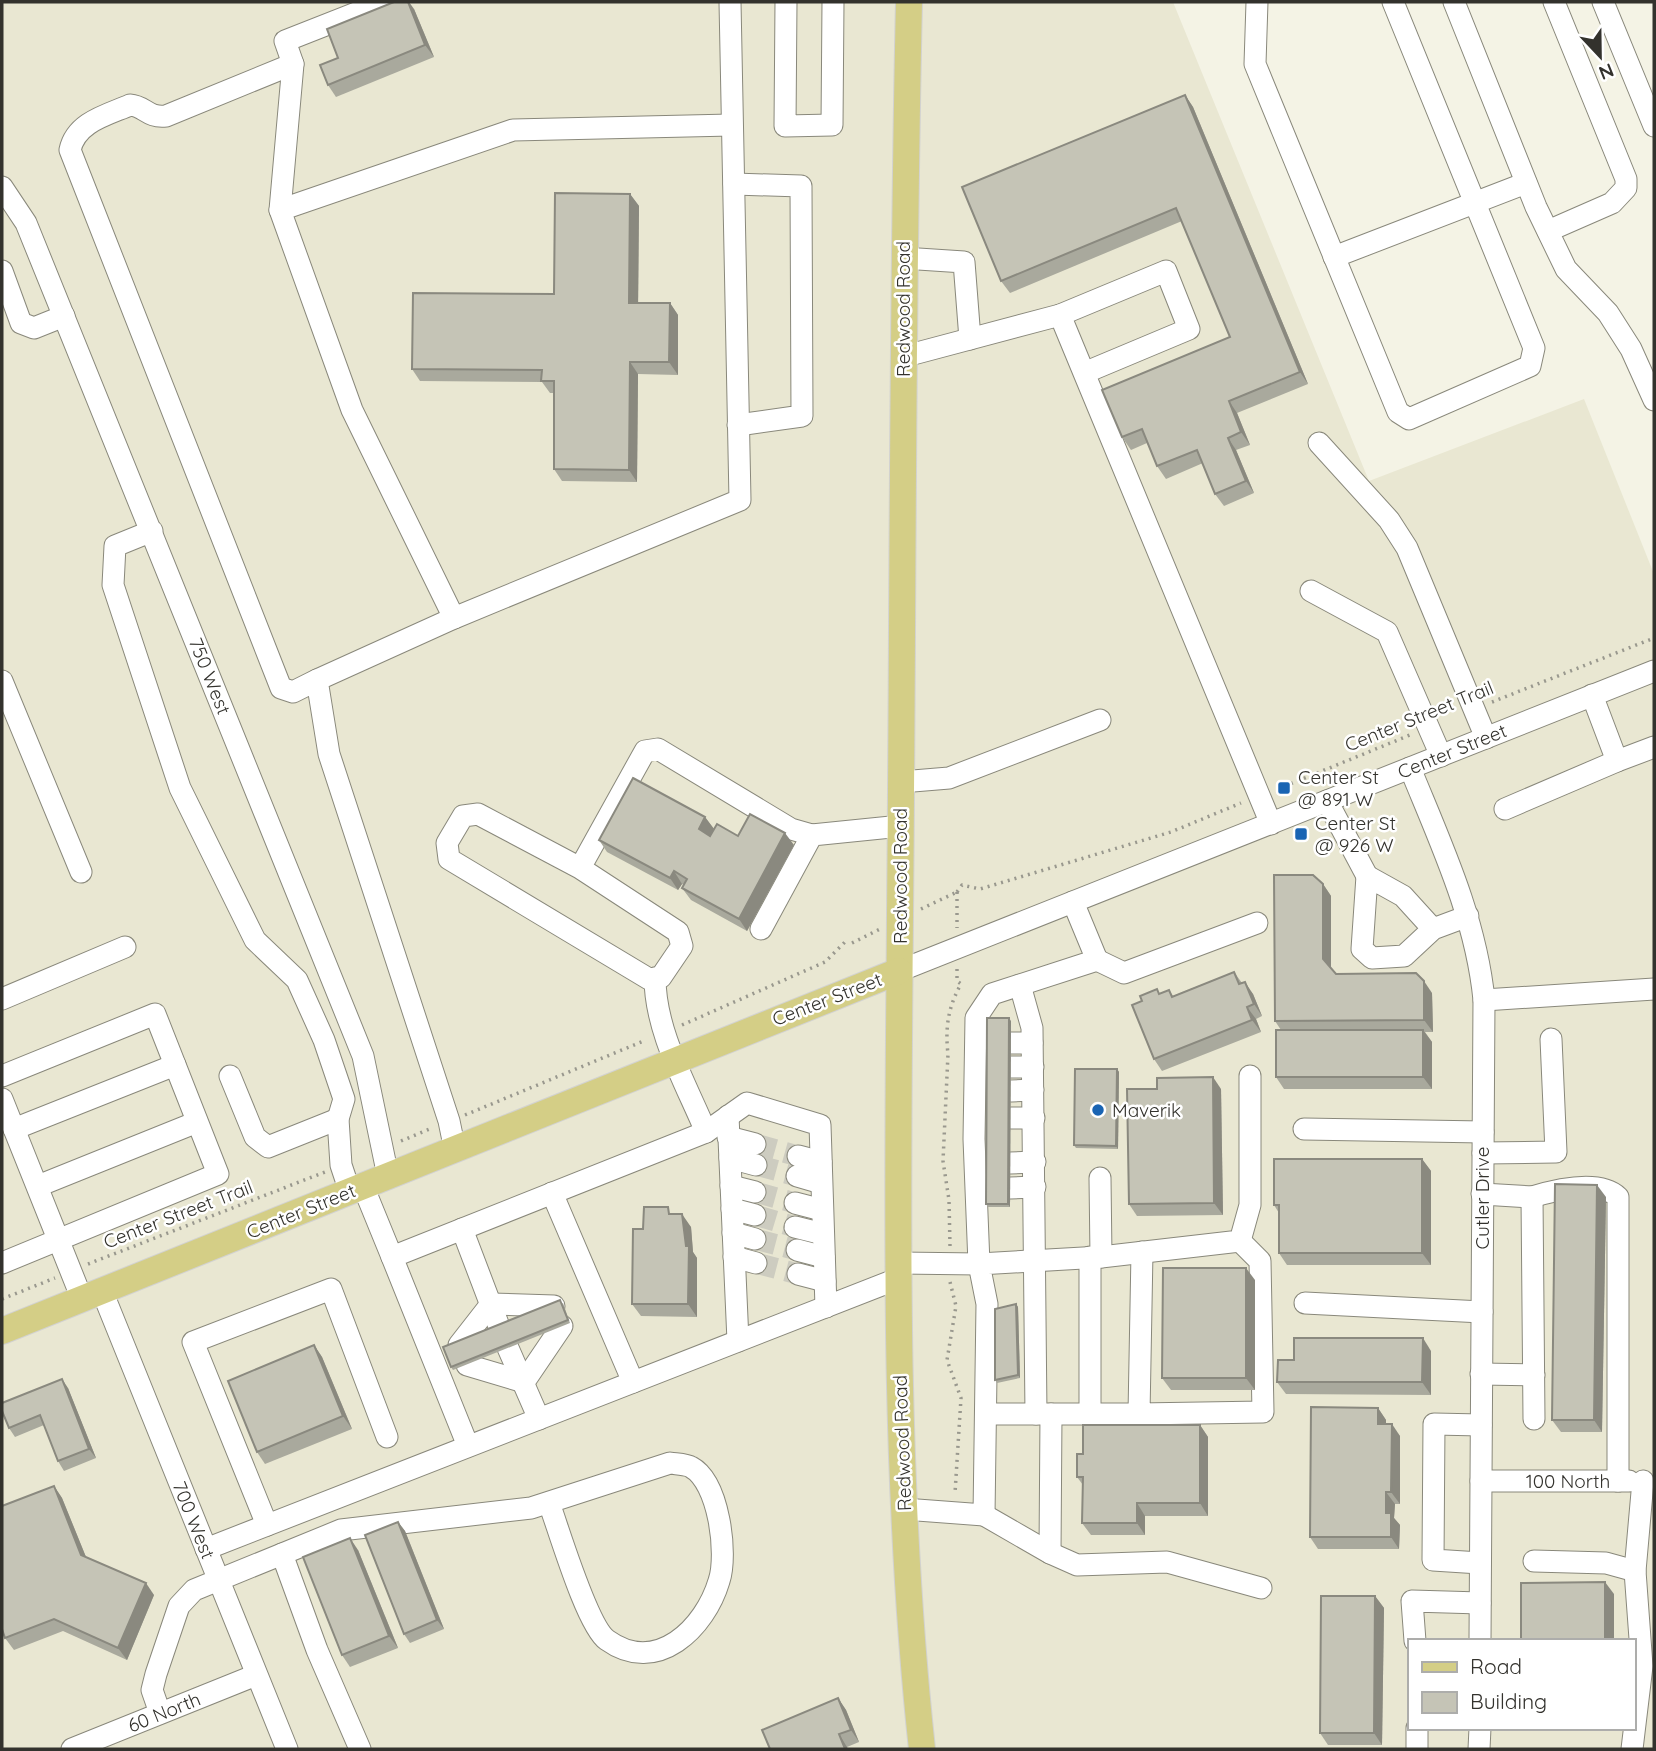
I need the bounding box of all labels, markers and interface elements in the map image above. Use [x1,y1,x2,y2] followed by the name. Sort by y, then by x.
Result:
[1565,21,1635,91] north arrow
[1595,58,1617,86] text: N
[891,241,915,377] street label: Redwood Road
[184,634,236,718] street label: 750 West
[1341,676,1497,756] street label: Center Street Trail
[1394,719,1510,783] street label: Center Street
[1298,765,1379,811] place label: Center St @ 891 W
[1276,780,1292,796] marker: Center St @ 891 W
[888,808,912,944] street label: Redwood Road
[1315,811,1396,857] place label: Center St @ 926 W
[1293,826,1309,842] marker: Center St @ 926 W
[769,967,885,1031] street label: Center Street
[1112,1098,1181,1122] place label: Maverik
[1090,1102,1106,1118] marker: Maverik
[1470,1147,1494,1249] street label: Cutler Drive
[100,1174,256,1254] street label: Center Street Trail
[243,1178,359,1244] street label: Center Street
[888,1375,916,1511] street label: Redwood Road
[1526,1469,1610,1493] street label: 100 North
[168,1478,220,1562] street label: 700 West
[1408,1639,1635,1730] legend
[1470,1653,1522,1679] text: Road
[124,1687,204,1737] street label: 60 North
[1470,1688,1547,1714] text: Building

